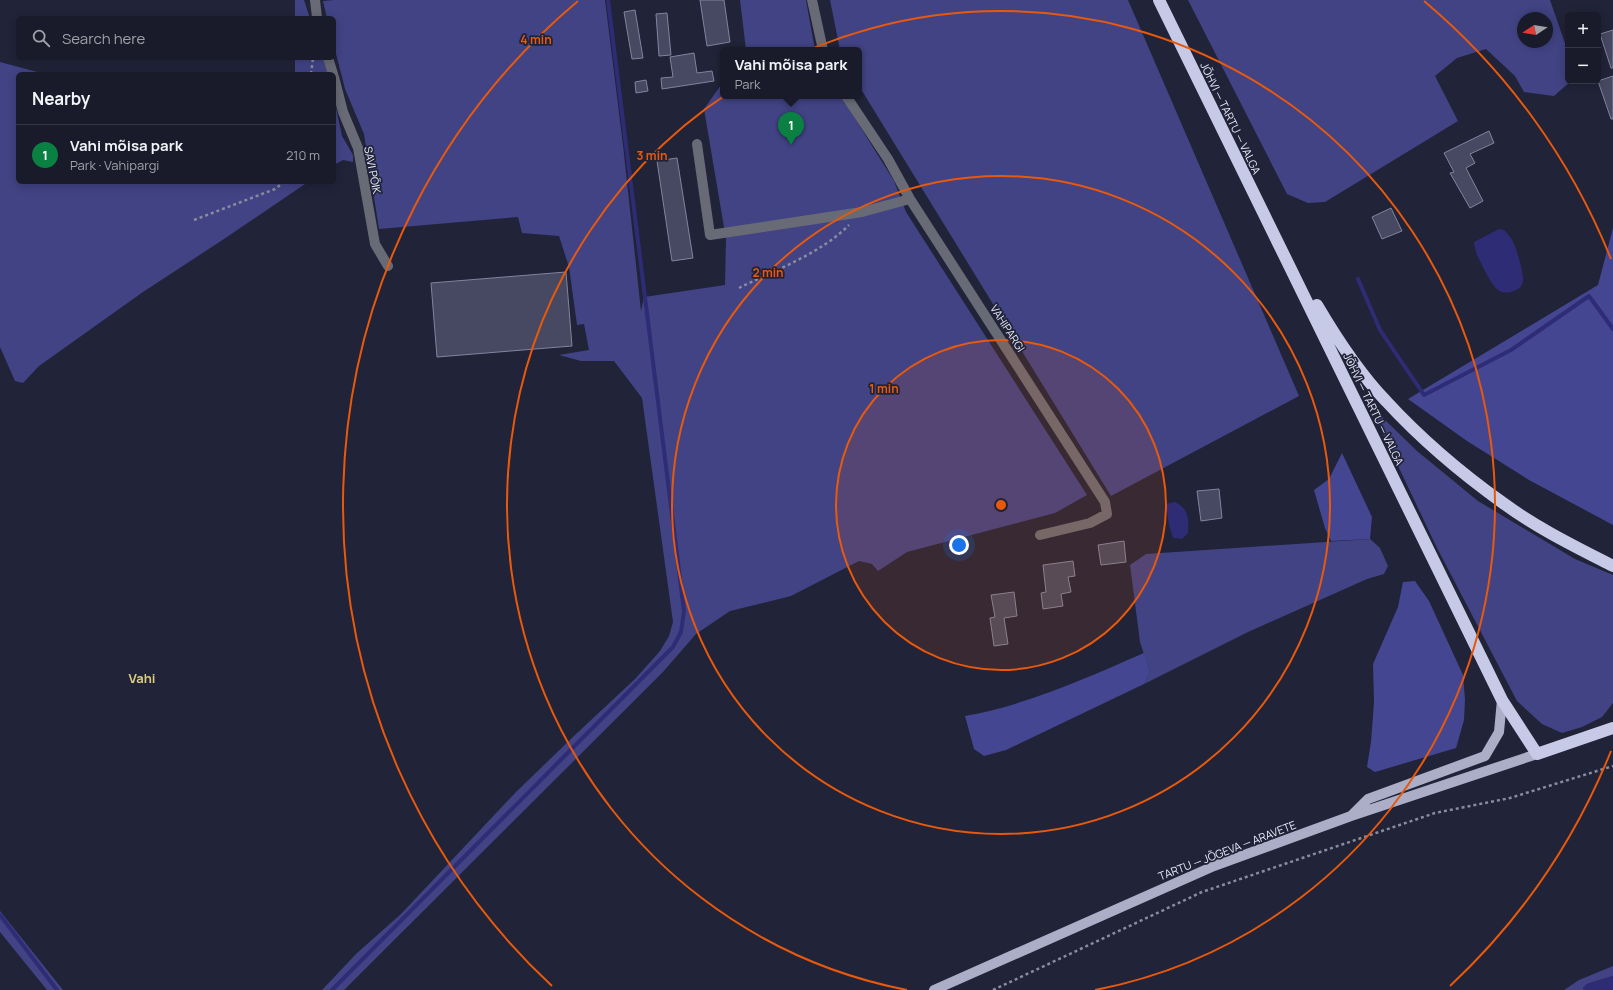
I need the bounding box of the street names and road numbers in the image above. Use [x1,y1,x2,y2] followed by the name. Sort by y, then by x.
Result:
[1197,59,1265,177] street label: JÕHVI — TARTU — VALGA
[361,145,385,195] street label: SAVI PÕIK
[987,302,1029,354] street label: VAHIPARGI
[1340,350,1408,468] street label: JÕHVI — TARTU — VALGA
[1156,817,1298,883] street label: TARTU — JÕGEVA — ARAVETE

